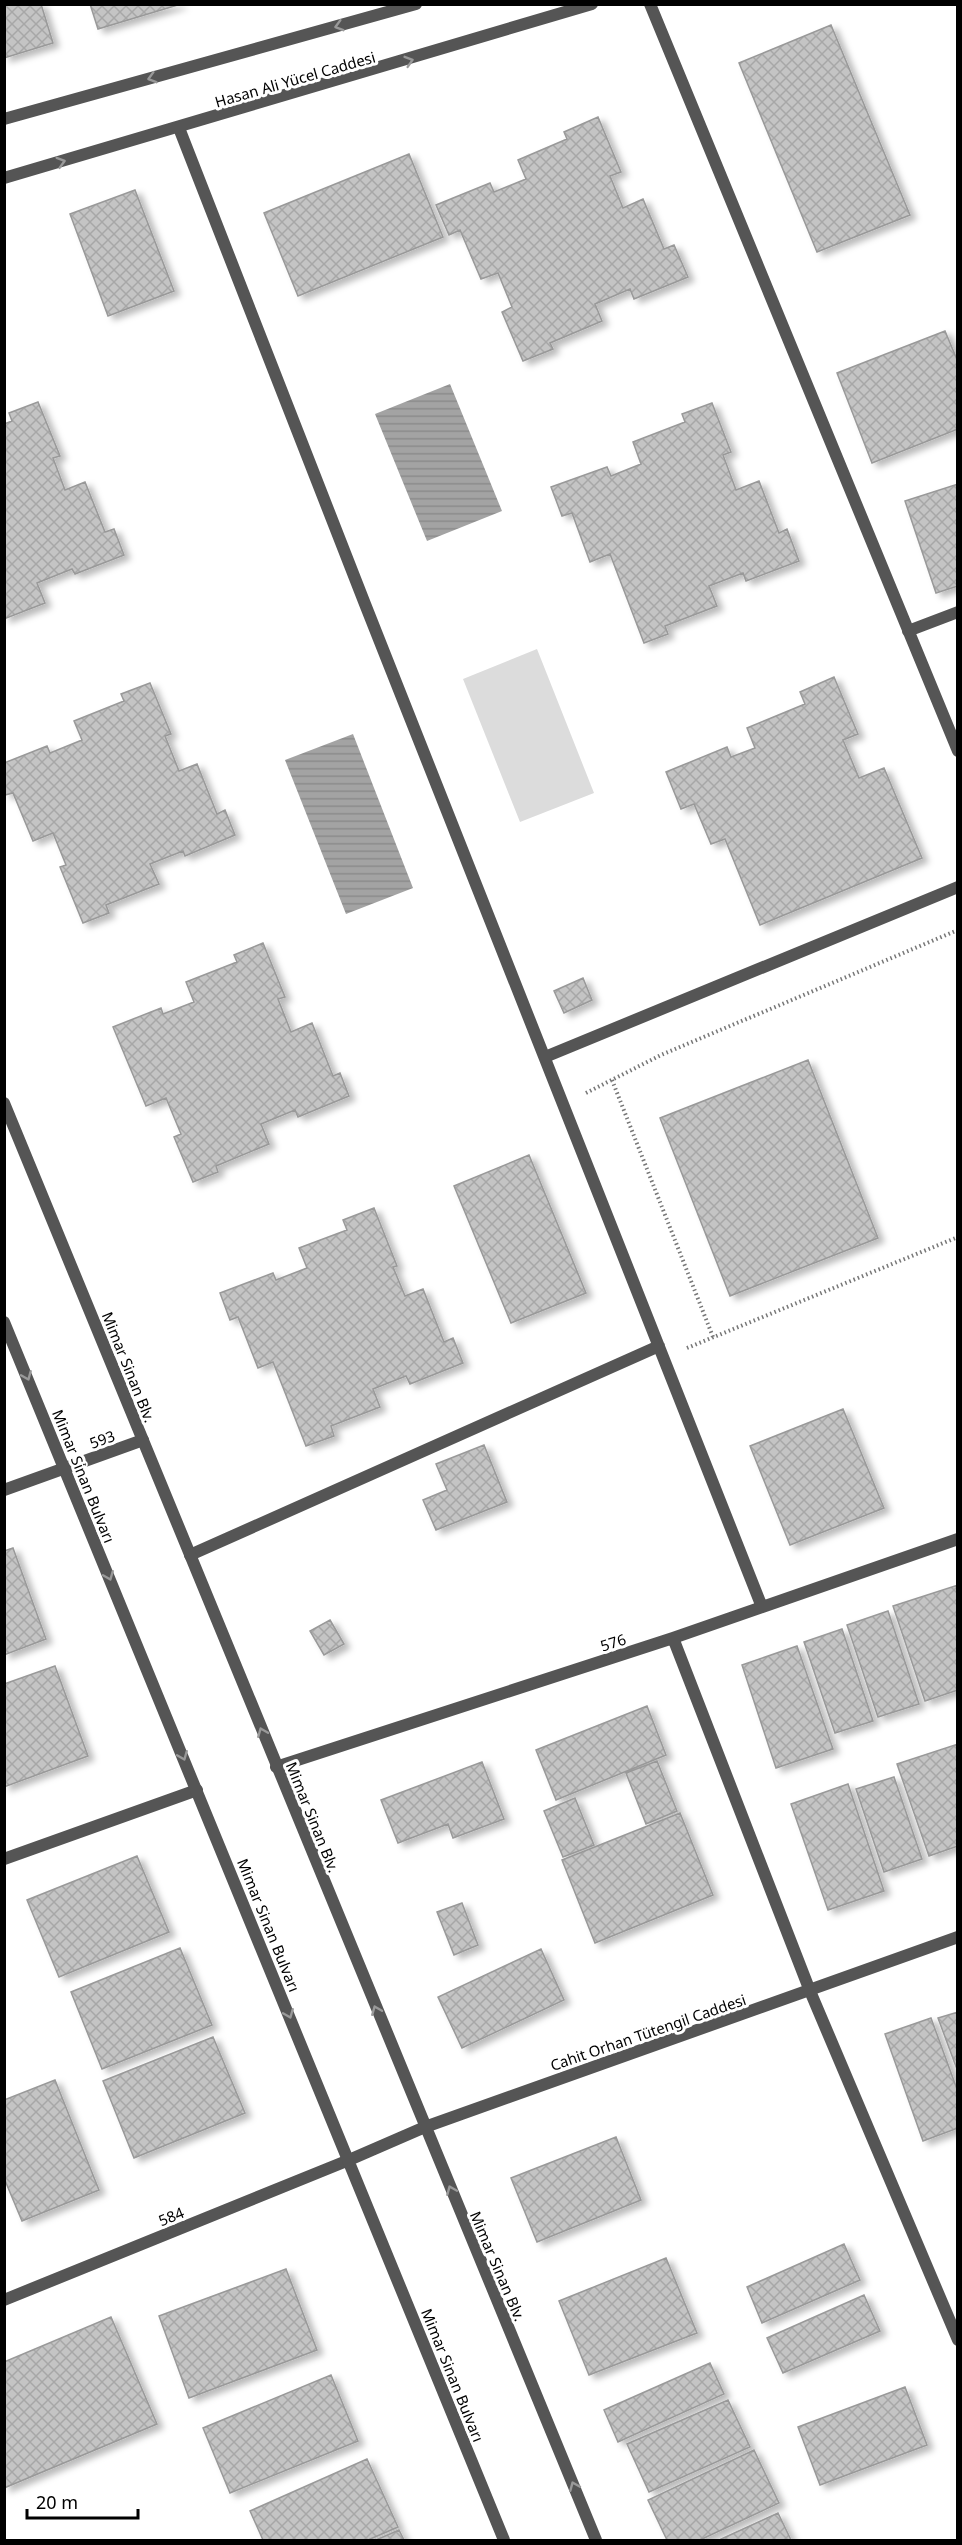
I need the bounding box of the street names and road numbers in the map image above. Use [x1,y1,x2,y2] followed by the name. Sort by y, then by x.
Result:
[212,46,378,112] street label: Hasan Ali Yücel Caddesi
[98,1309,160,1425] street label: Mimar Sinan Blv.
[48,1406,120,1546] street label: Mimar Sinan Bulvarı
[86,1425,118,1453] street label: 593
[598,1629,628,1655] street label: 576
[282,1759,344,1875] street label: Mimar Sinan Blv.
[233,1855,305,1995] street label: Mimar Sinan Bulvarı
[547,1989,749,2075] street label: Cahit Orhan Tütengil Caddesi
[155,2202,187,2230] street label: 584
[466,2208,530,2324] street label: Mimar Sinan Blv.
[417,2305,489,2445] street label: Mimar Sinan Bulvarı

